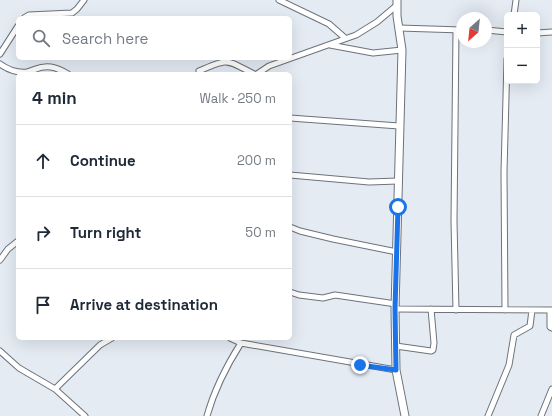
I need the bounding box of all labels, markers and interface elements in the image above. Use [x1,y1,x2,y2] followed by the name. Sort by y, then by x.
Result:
[456,12,492,48] north arrow
[504,12,540,84] map controls
[504,12,540,48] button: +
[16,16,292,60] search box
[30,27,52,49] icon: search
[62,29,148,48] text: Search here
[504,48,540,84] button: −
[32,87,77,109] text: 4 min
[200,90,276,107] text: Walk · 250 m
[32,150,54,172] icon: ahead
[70,151,136,170] text: Continue
[237,152,276,169] text: 200 m
[389,198,407,216] route start
[32,222,54,244] icon: right
[70,223,141,242] text: Turn right
[245,224,276,241] text: 50 m
[32,294,54,316] icon: arrive
[70,295,218,314] text: Arrive at destination
[351,356,369,374] route end

